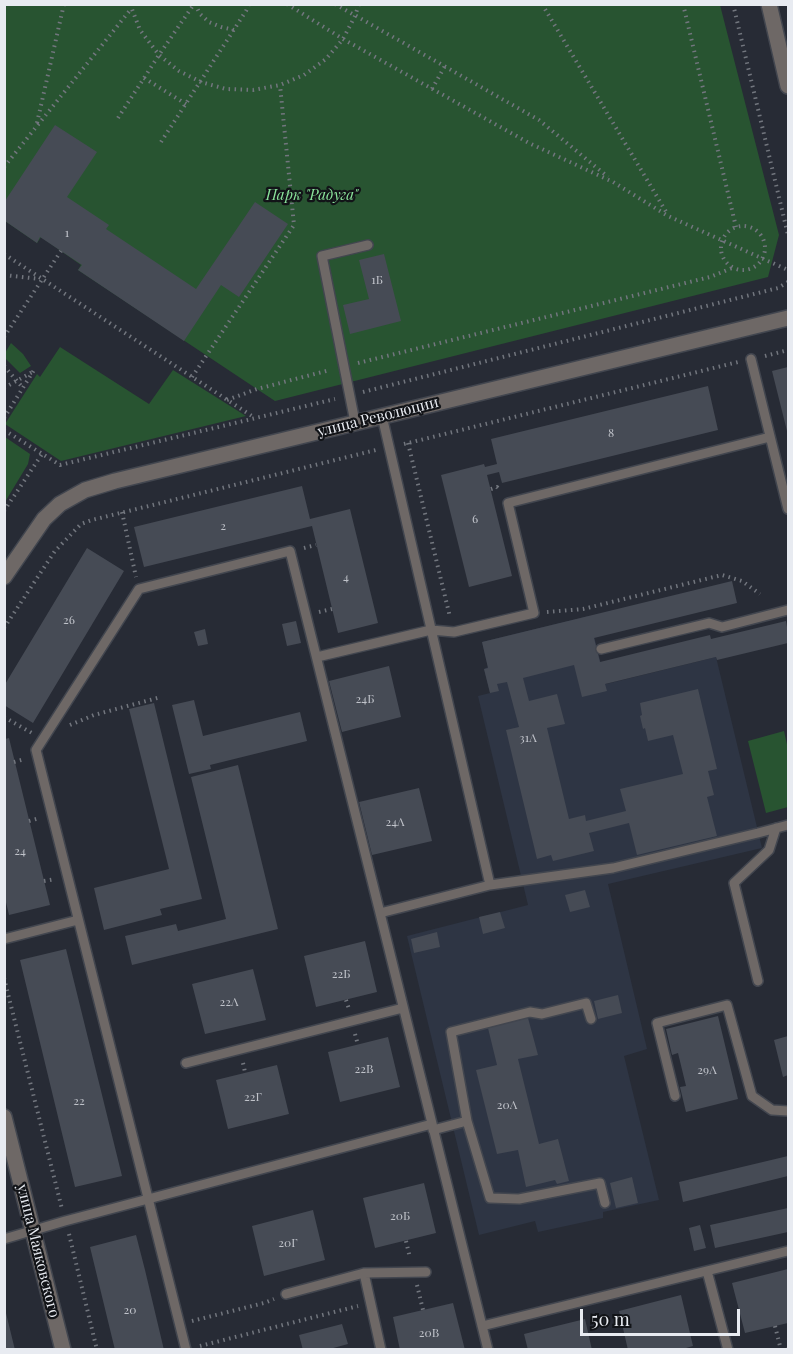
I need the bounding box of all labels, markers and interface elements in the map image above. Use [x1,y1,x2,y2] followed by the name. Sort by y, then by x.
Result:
[266,186,358,204] park label: Парк "Радуга"
[65,226,69,240] house number: 1
[371,273,383,287] house number: 1Б
[316,393,440,441] street label: улица Революции
[608,426,614,440] house number: 8
[472,512,478,526] house number: 6
[220,519,226,533] house number: 2
[343,570,349,584] house number: 4
[63,613,75,627] house number: 26
[356,692,374,706] house number: 24Б
[519,731,537,745] house number: 31А
[385,815,405,829] house number: 24А
[14,844,26,858] house number: 24
[332,967,350,981] house number: 22Б
[219,995,239,1009] house number: 22А
[355,1062,373,1076] house number: 22В
[697,1063,717,1077] house number: 29А
[244,1090,262,1104] house number: 22Г
[73,1094,85,1108] house number: 22
[497,1098,517,1112] house number: 20А
[13,1183,63,1319] street label: улица Маяковского
[390,1209,410,1223] house number: 20Б
[278,1236,298,1250] house number: 20Г
[583,1297,744,1335] scale bar
[124,1303,136,1317] house number: 20
[591,1307,630,1331] text: 50 m
[419,1326,439,1340] house number: 20В

